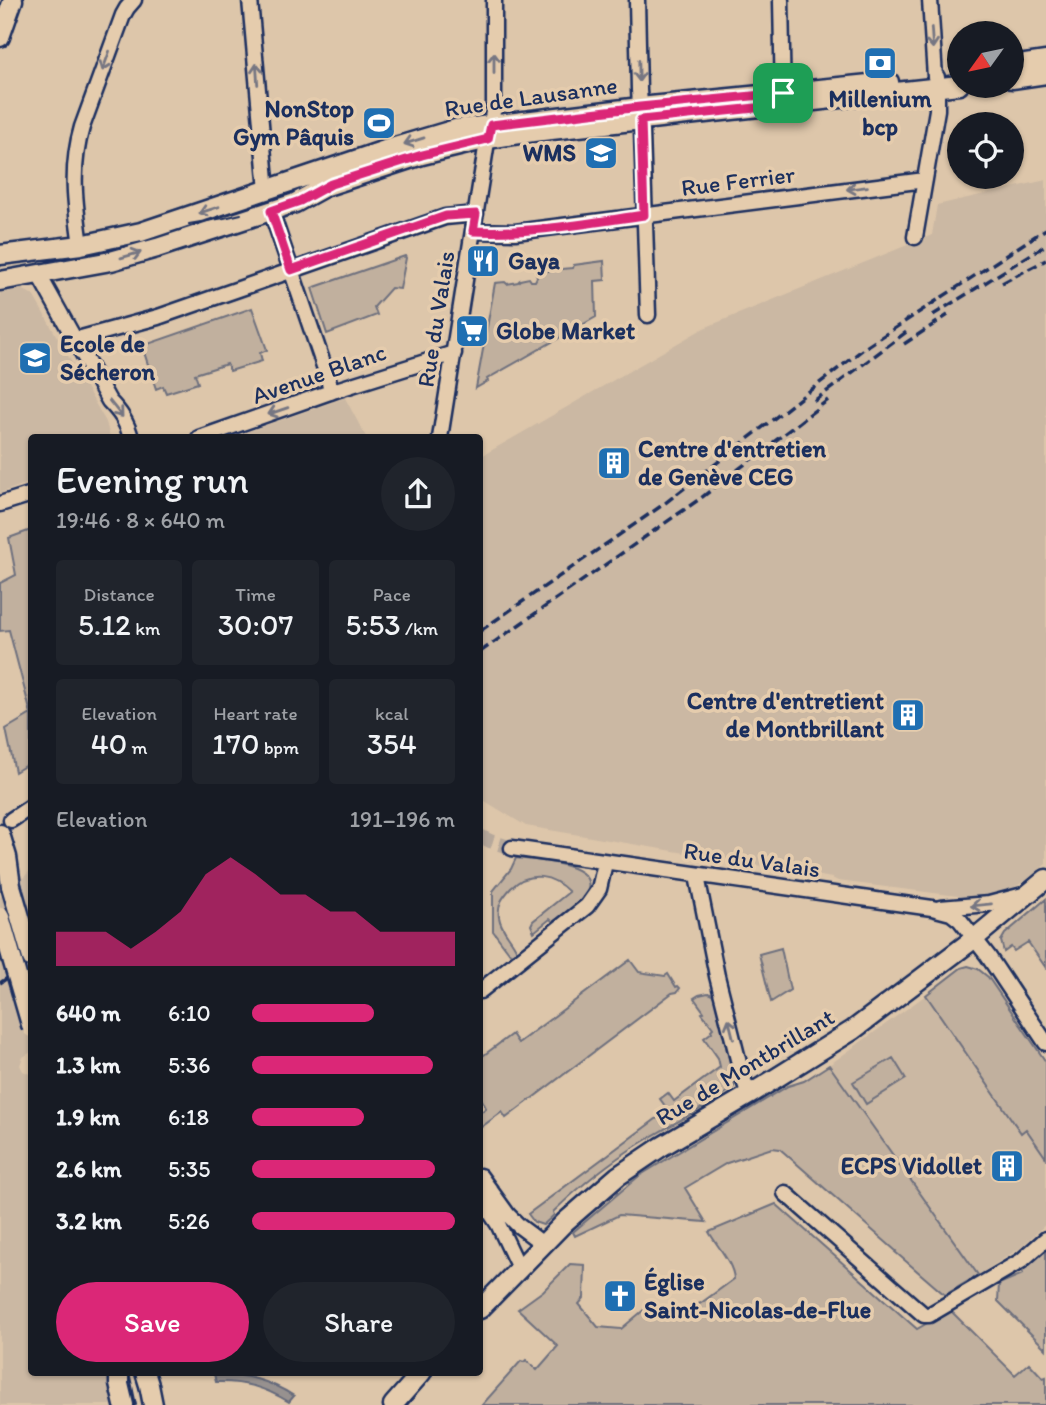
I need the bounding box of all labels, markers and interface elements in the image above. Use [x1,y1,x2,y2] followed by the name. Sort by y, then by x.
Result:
[947,21,1024,98] north arrow
[947,21,1024,189] map controls
[926,27,939,49] one-way arrow
[861,44,899,82] bank icon: Millenium bcp
[99,50,111,72] one-way arrow
[487,51,501,74] one-way arrow
[632,59,645,82] one-way arrow
[250,63,263,86] one-way arrow
[753,63,813,123] pin
[443,70,619,123] street label: Rue de Lausanne
[764,74,802,112] icon: arrive
[828,84,932,142] place label: Millenium bcp
[233,94,354,152] place label: NonStop Gym Pâquis
[360,104,398,142] sports icon: NonStop Gym Pâquis
[947,112,1024,189] button: locate
[582,134,620,172] school or university icon: WMS
[403,135,425,148] one-way arrow
[523,138,576,167] place label: WMS
[679,159,797,202] street label: Rue Ferrier
[847,182,869,195] one-way arrow
[198,205,220,217] one-way arrow
[464,242,502,280] restaurant icon: Gaya
[508,246,560,276] place label: Gaya
[119,248,142,261] one-way arrow
[410,249,461,389] street label: Rue du Valais
[453,312,491,350] supermarket icon: Globe Market
[496,316,635,345] place label: Globe Market
[60,329,156,386] place label: Ecole de Sécheron
[248,337,390,410] street label: Avenue Blanc
[16,339,54,377] school or university icon: Ecole de Sécheron
[109,400,124,418] one-way arrow
[268,406,290,418] one-way arrow
[638,434,827,491] place label: Centre d'entretien de Genève CEG
[595,444,633,482] building icon: Centre d'entretien de Genève CEG
[56,457,249,503] text: Evening run
[381,457,455,531] button: share
[56,506,225,534] text: 19:46 · 8 × 640 m
[84,583,155,606] text: Distance
[235,583,276,606] text: Time
[373,583,411,606] text: Pace
[78,606,131,643] text: 5.12
[218,606,293,643] text: 30:07
[346,606,401,643] text: 5:53
[131,617,160,640] text: km
[401,617,438,640] text: /km
[687,686,884,743] place label: Centre d'entretient de Montbrillant
[889,696,927,734] building icon: Centre d'entretient de Montbrillant
[81,702,157,725] text: Elevation
[213,702,298,725] text: Heart rate
[375,702,409,725] text: kcal
[91,725,127,762] text: 40
[212,725,259,762] text: 170
[367,725,417,762] text: 354
[127,736,148,759] text: m
[259,736,299,759] text: bpm
[56,805,147,833] text: Elevation
[349,805,455,833] text: 191–196 m
[682,836,822,883] street label: Rue du Valais
[970,898,993,911] one-way arrow
[56,999,121,1027] text: 640 m
[168,999,211,1027] text: 6:10
[650,1002,839,1131] street label: Rue de Montbrillant
[724,1019,737,1041] one-way arrow
[56,1051,120,1079] text: 1.3 km
[168,1051,210,1079] text: 5:36
[56,1103,120,1131] text: 1.9 km
[168,1103,209,1131] text: 6:18
[988,1147,1026,1185] building icon: ECPS Vidollet
[841,1151,982,1180] place label: ECPS Vidollet
[56,1155,122,1183] text: 2.6 km
[168,1155,210,1183] text: 5:35
[56,1207,122,1235] text: 3.2 km
[168,1207,210,1235] text: 5:26
[644,1267,871,1324] place label: Église Saint-Nicolas-de-Flue
[601,1277,639,1315] church icon: Église Saint-Nicolas-de-Flue
[56,1282,249,1362] button: Save
[263,1282,455,1362] button: Share

